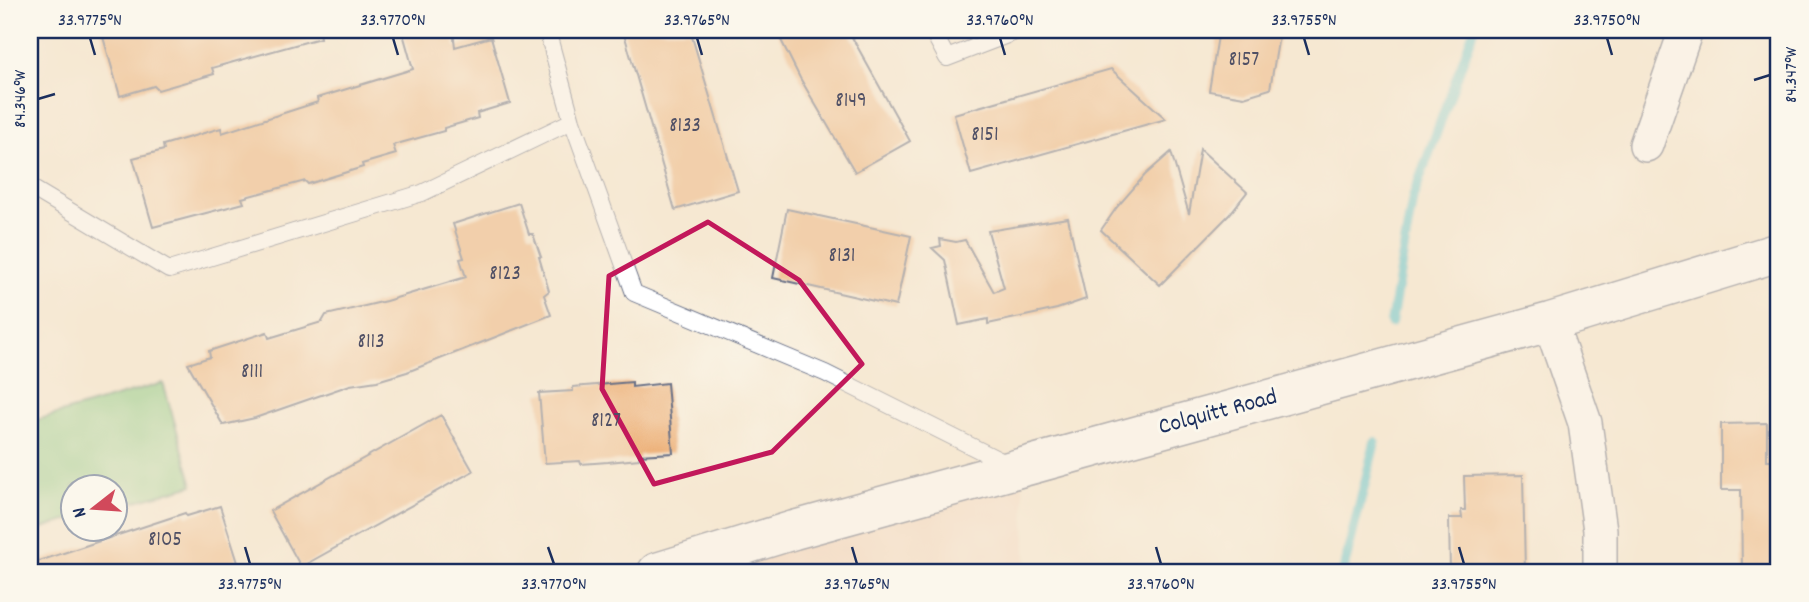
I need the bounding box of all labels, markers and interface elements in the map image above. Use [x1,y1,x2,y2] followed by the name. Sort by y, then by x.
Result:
[58,9,122,34] text: 33.9775°N
[360,9,426,34] text: 33.9770°N
[664,9,730,34] text: 33.9765°N
[966,9,1034,34] text: 33.9760°N
[1271,9,1337,34] text: 33.9755°N
[1574,9,1640,34] text: 33.9750°N
[1229,46,1259,76] house number: 8157
[1780,46,1805,103] text: 84.347°W
[9,69,34,128] text: 84.346°W
[835,87,867,117] house number: 8149
[669,112,701,142] house number: 8133
[971,121,999,151] house number: 8151
[829,242,855,272] house number: 8131
[489,260,521,290] house number: 8123
[358,328,384,358] house number: 8113
[241,358,263,388] house number: 8111
[1155,381,1281,445] street label: Colquitt Road
[591,407,621,437] house number: 8127
[60,472,130,542] north arrow
[67,504,95,520] text: N
[148,526,182,556] house number: 8105
[218,573,282,598] text: 33.9775°N
[521,573,587,598] text: 33.9770°N
[824,573,890,598] text: 33.9765°N
[1127,573,1195,598] text: 33.9760°N
[1431,573,1497,598] text: 33.9755°N

